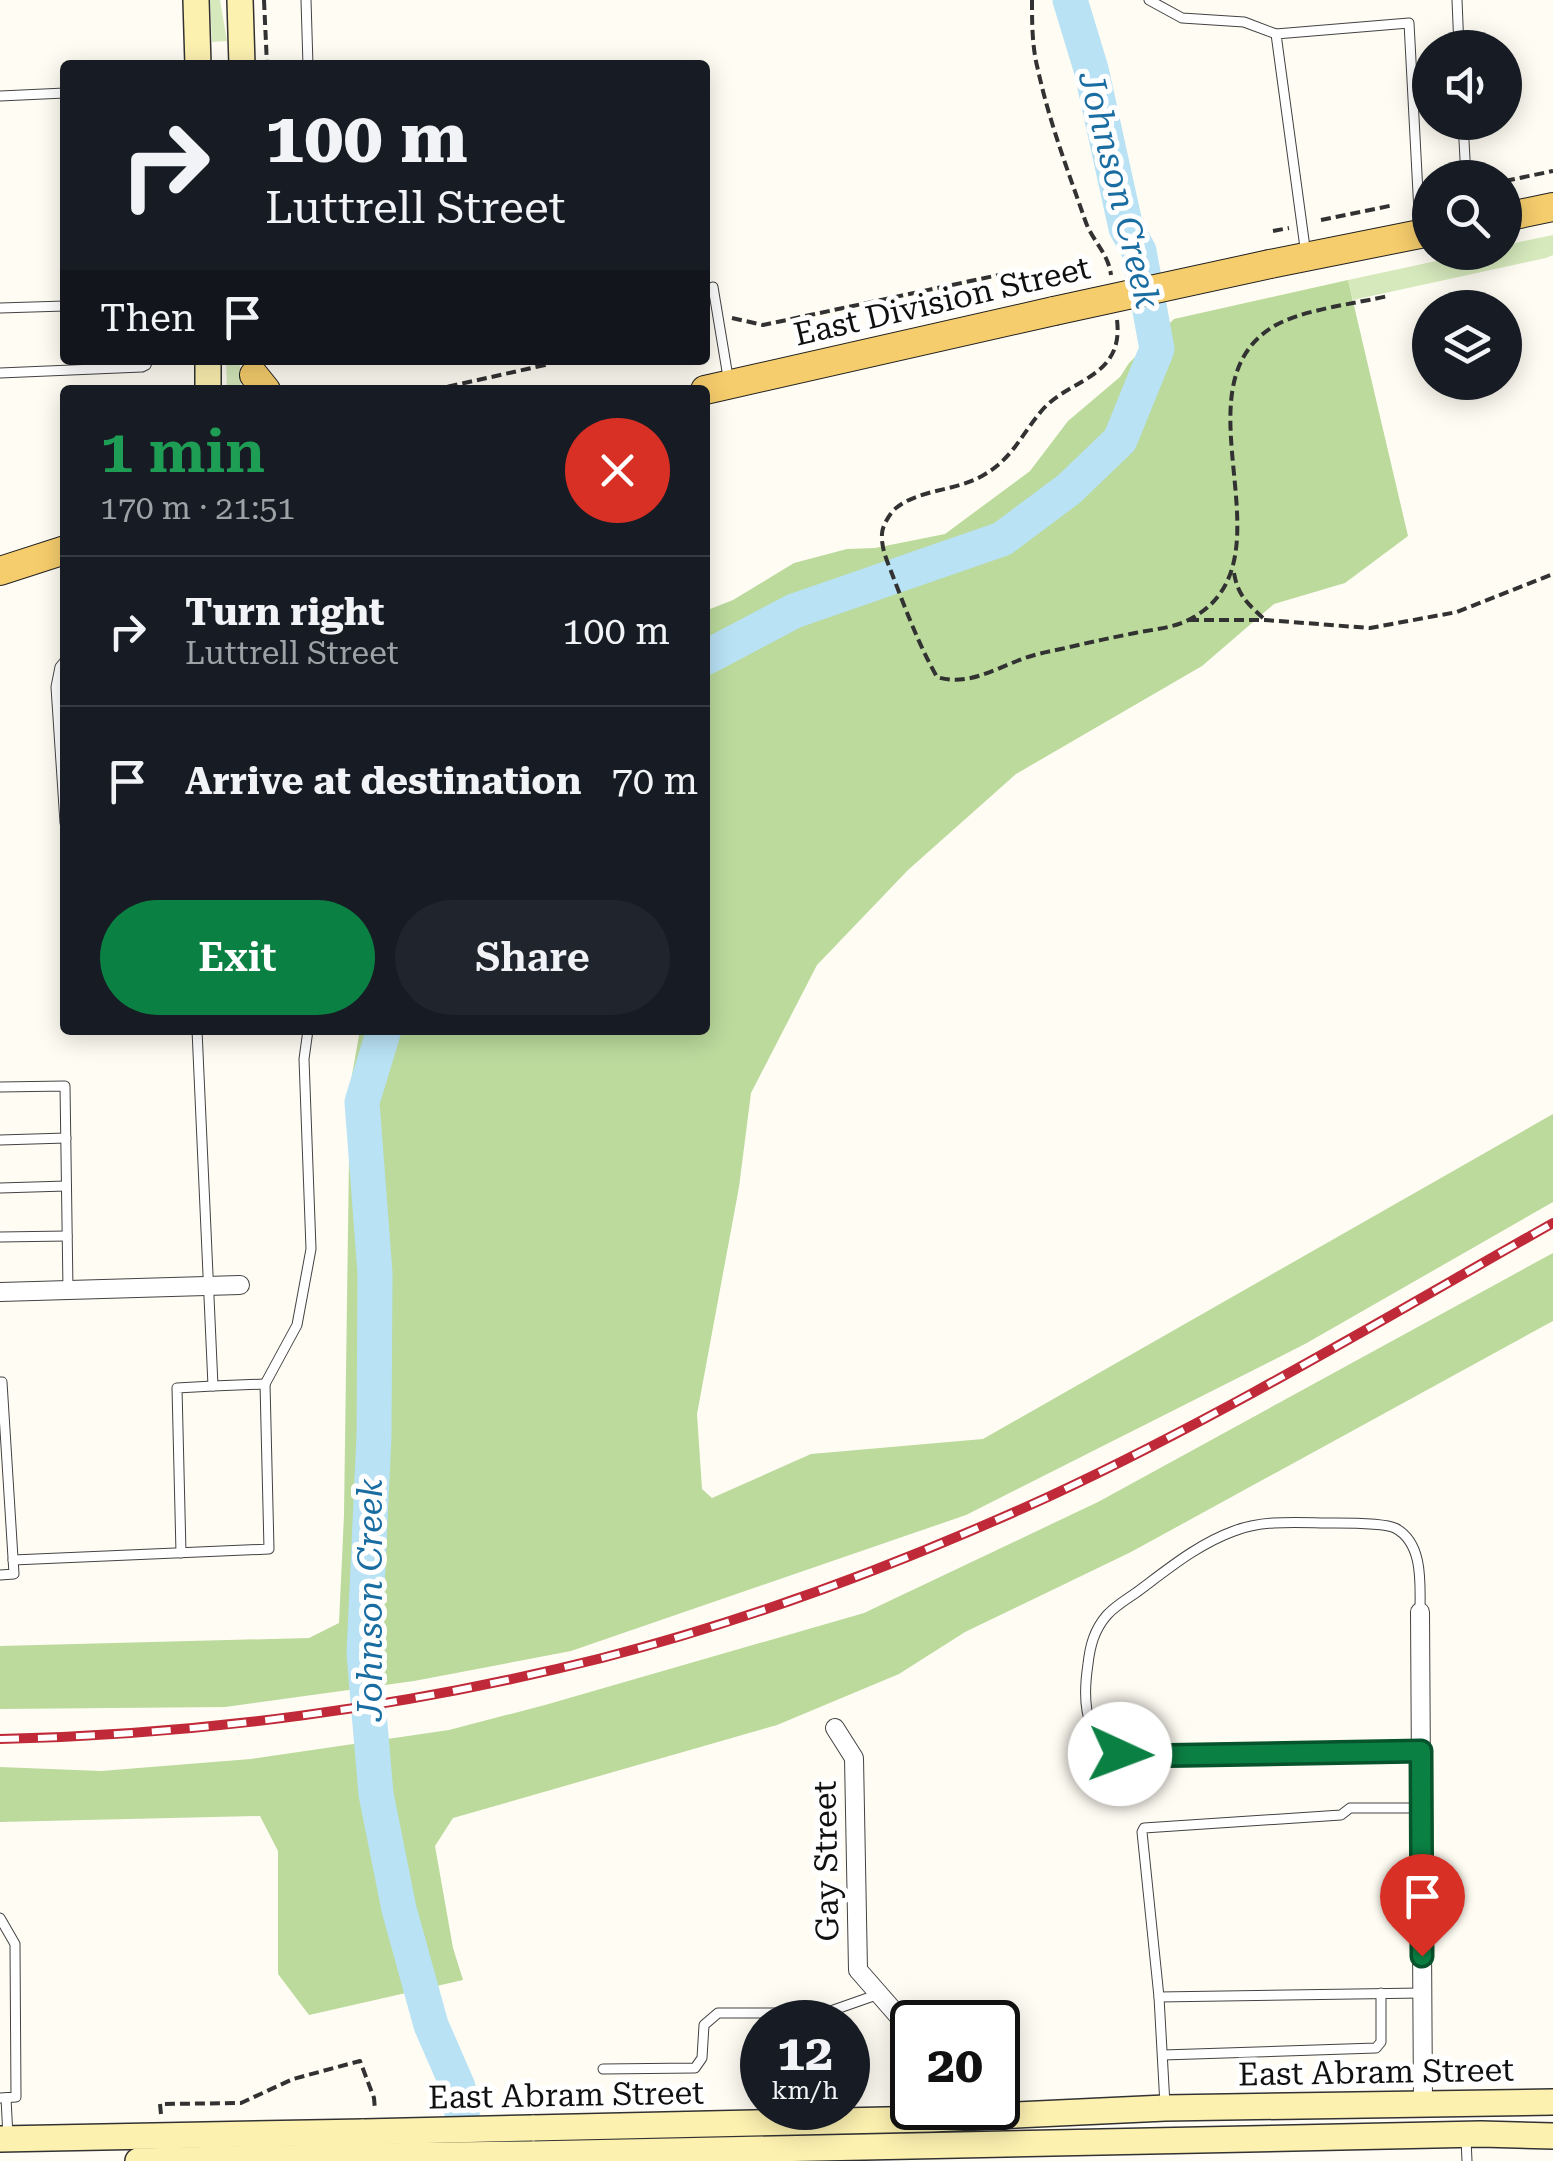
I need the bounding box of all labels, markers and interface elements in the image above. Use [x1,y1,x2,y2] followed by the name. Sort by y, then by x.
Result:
[1412,30,1522,400] map controls
[1412,30,1522,140] button: sound
[1070,66,1168,313] water label: Johnson Creek
[265,97,468,179] text: 100 m
[100,100,230,230] icon: right
[1412,160,1522,270] button: search
[265,181,566,234] text: Luttrell Street
[790,248,1094,354] street label: East Division Street
[215,290,270,345] icon: arrive
[1412,290,1522,400] button: layers
[100,296,195,340] text: Then
[100,416,265,487] text: 1 min
[565,418,670,523] button: close
[100,489,295,527] text: 170 m · 21:51
[185,590,384,634] text: Turn right
[100,604,155,659] icon: right
[562,609,670,653] text: 100 m
[185,634,399,672] text: Luttrell Street
[100,754,155,809] icon: arrive
[185,759,581,803] text: Arrive at destination
[611,759,698,803] text: 70 m
[100,900,375,1015] button: Exit
[395,900,670,1015] button: Share
[350,1479,391,1722] water label: Johnson Creek
[1068,1702,1172,1806] position arrow
[806,1780,846,1942] street label: Gay Street
[1380,1854,1465,1957] pin
[1395,1869,1450,1924] icon: arrive
[890,2000,1020,2130] speed limit sign: 20
[777,2024,833,2082] text: 12
[1238,2051,1514,2093] street label: East Abram Street
[428,2074,704,2116] street label: East Abram Street
[772,2076,838,2105] text: km/h

